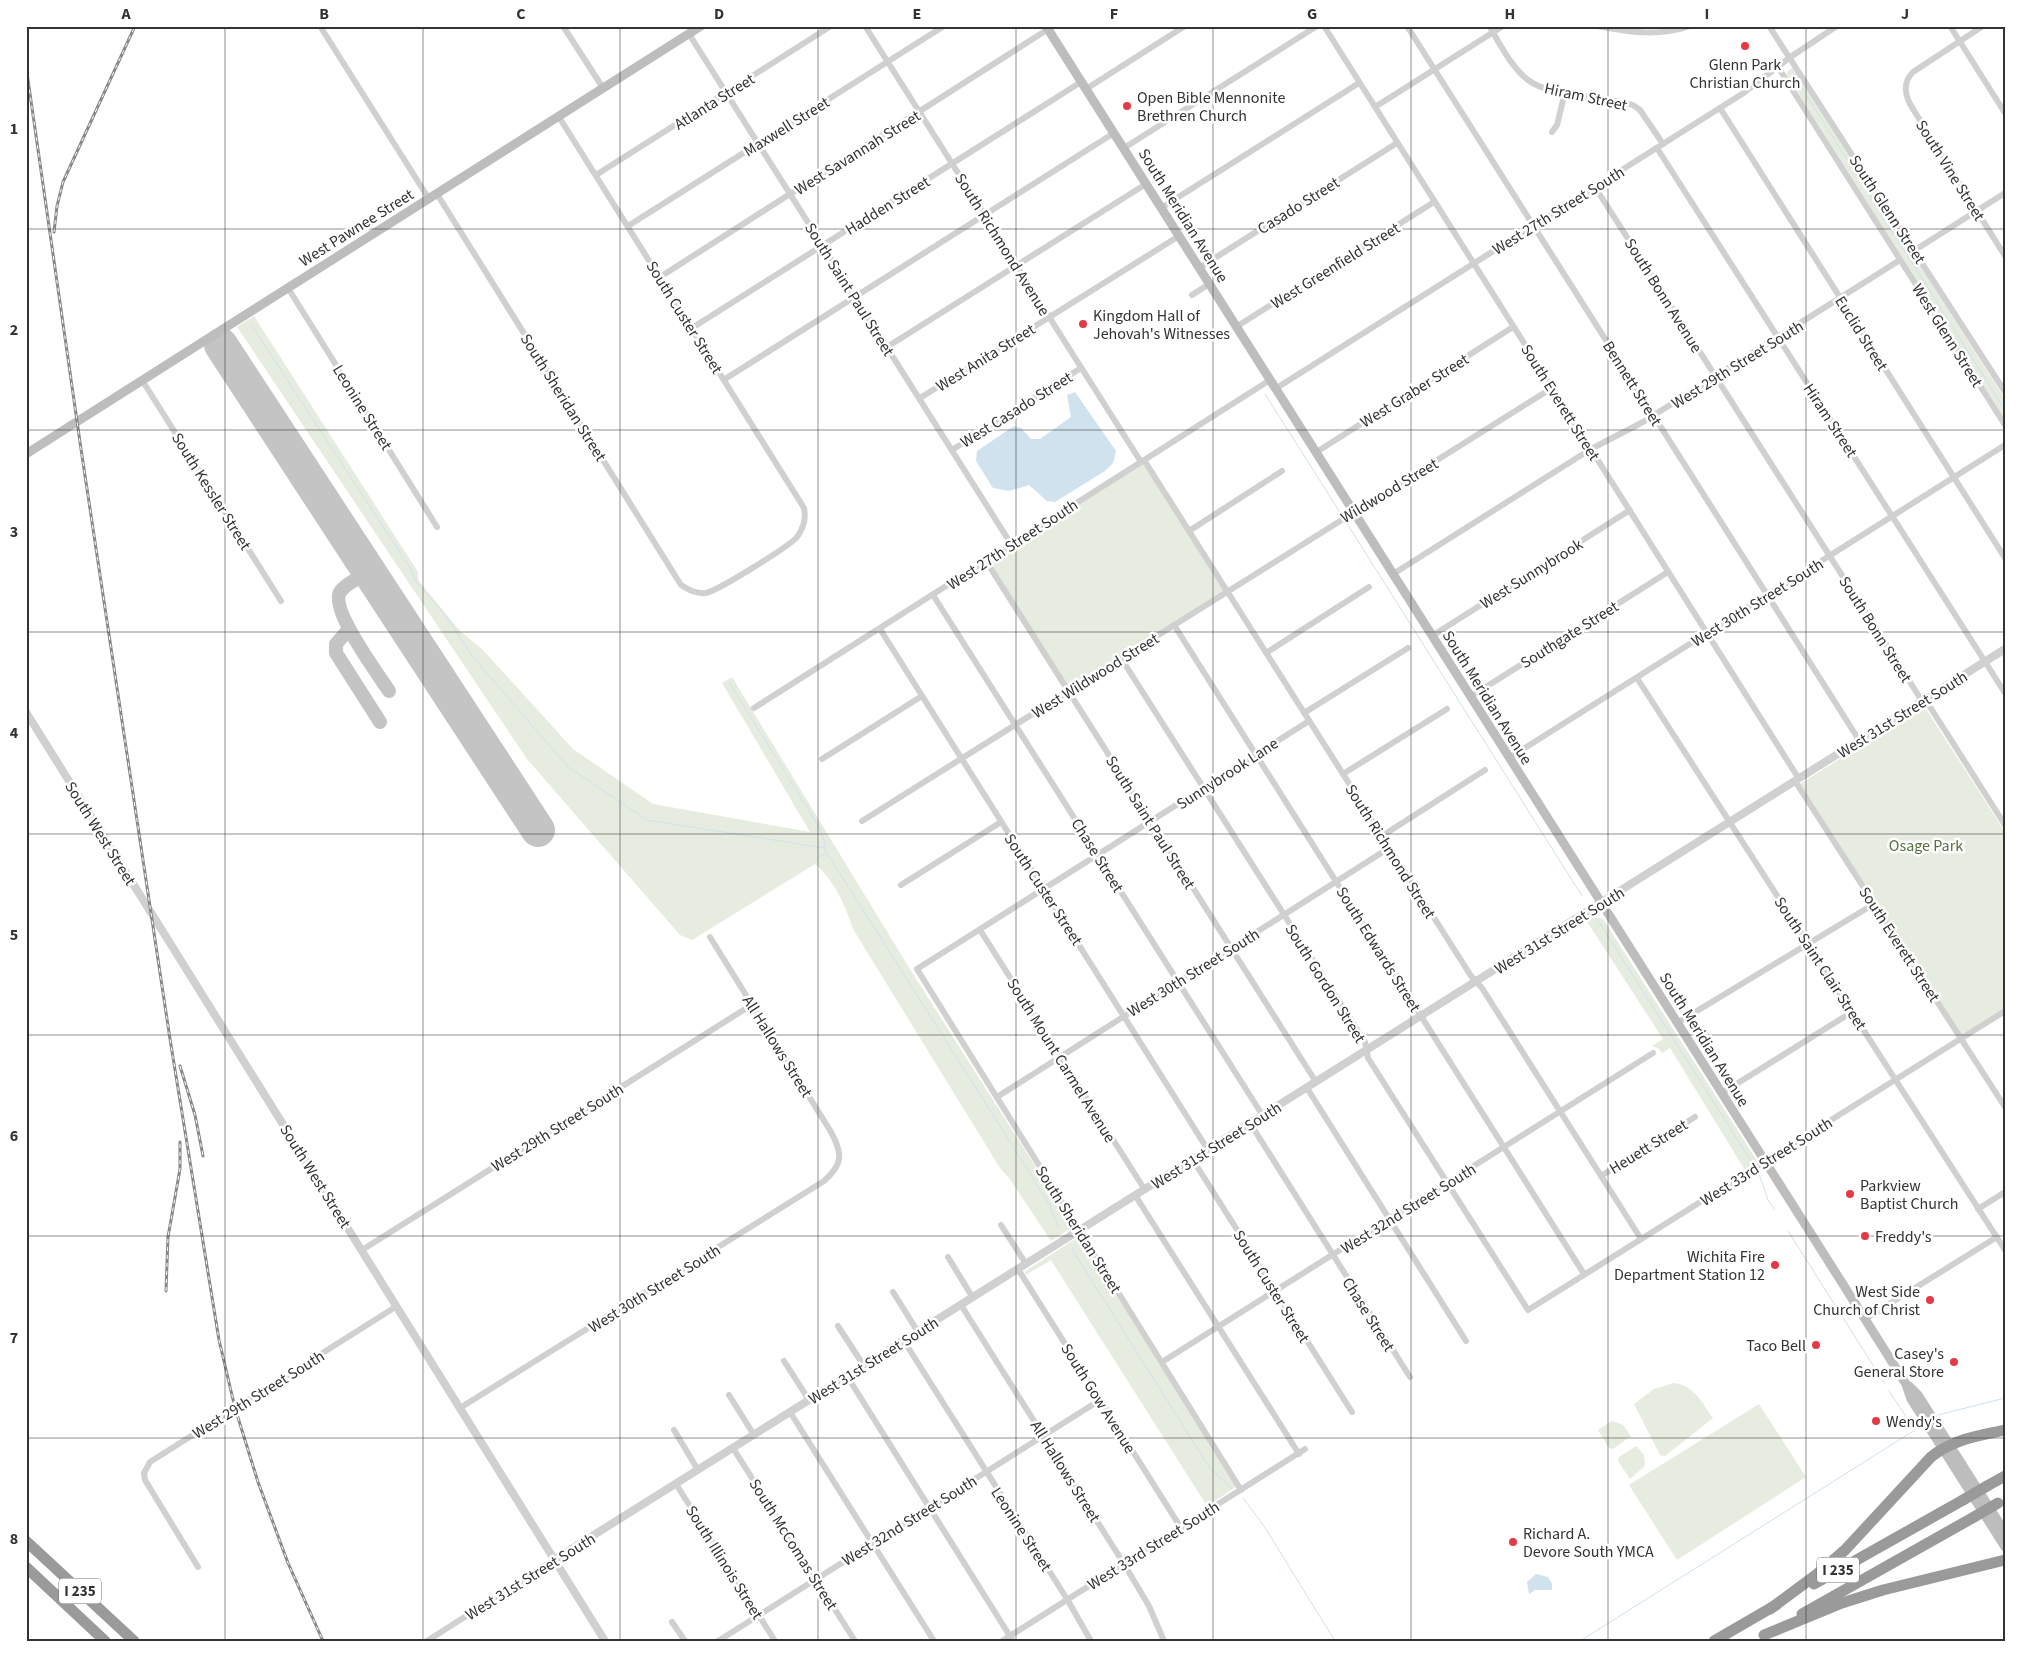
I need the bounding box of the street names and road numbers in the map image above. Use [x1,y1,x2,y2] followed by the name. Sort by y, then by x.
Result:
[670,68,760,135] street label: Atlanta Street
[1542,77,1630,117] street label: Hiram Street
[739,91,834,162] street label: Maxwell Street
[790,105,925,201] street label: West Savannah Street
[1910,116,1990,226] street label: South Vine Street
[1133,144,1233,287] street label: South Meridian Avenue
[1844,151,1931,269] street label: South Glenn Street
[1488,161,1629,260] street label: West 27th Street South
[949,169,1055,320] street label: South Richmond Avenue
[841,171,935,241] street label: Hadden Street
[1253,172,1344,240] street label: Casado Street
[295,183,419,272] street label: West Pawnee Street
[1267,217,1405,314] street label: West Greenfield Street
[799,219,899,361] street label: South Saint Paul Street
[1619,234,1707,357] street label: South Bonn Avenue
[641,257,728,379] street label: South Custer Street
[1907,280,1988,392] street label: West Glenn Street
[1829,292,1893,376] street label: Euclid Street
[1667,315,1808,414] street label: West 29th Street South
[932,318,1040,397] street label: West Anita Street
[515,329,612,466] street label: South Sheridan Street
[1597,337,1667,431] street label: Bennett Street
[1515,340,1605,466] street label: South Everett Street
[1356,348,1474,433] street label: West Graber Street
[327,361,397,455] street label: Leonine Street
[956,366,1077,453] street label: West Casado Street
[1798,379,1863,462] street label: Hiram Street
[166,429,256,555] street label: South Kessler Street
[1337,453,1443,529] street label: Wildwood Street
[943,494,1082,595] street label: West 27th Street South
[1476,533,1587,614] street label: West Sunnybrook
[1687,553,1828,652] street label: West 30th Street South
[1833,572,1917,688] street label: South Bonn Street
[1516,596,1623,674] street label: Southgate Street
[1437,626,1537,769] street label: South Meridian Avenue
[1028,628,1164,724] street label: West Wildwood Street
[1833,666,1972,764] street label: West 31st Street South
[1172,733,1283,815] street label: Sunnybrook Lane
[1100,752,1200,894] street label: South Saint Paul Street
[59,777,141,890] street label: South West Street
[1340,780,1441,924] street label: South Richmond Street
[1066,814,1129,897] street label: Chase Street
[999,829,1088,950] street label: South Custer Street
[1490,882,1629,980] street label: West 31st Street South
[1853,882,1945,1007] street label: South Everett Street
[1331,883,1426,1017] street label: South Edwards Street
[1769,892,1872,1035] street label: South Saint Clair Street
[1280,920,1371,1048] street label: South Gordon Street
[1123,923,1264,1022] street label: West 30th Street South
[1654,968,1754,1111] street label: South Meridian Avenue
[1001,974,1121,1147] street label: South Mount Carmel Avenue
[737,991,818,1102] street label: All Hallows Street
[487,1078,628,1177] street label: West 29th Street South
[1147,1097,1286,1195] street label: West 31st Street South
[1696,1112,1837,1212] street label: West 33rd Street South
[1605,1114,1692,1180] street label: Heuett Street
[274,1120,356,1233] street label: South West Street
[1337,1158,1480,1259] street label: West 32nd Street South
[1030,1161,1127,1298] street label: South Sheridan Street
[1228,1226,1315,1348] street label: South Custer Street
[584,1239,725,1338] street label: West 30th Street South
[1337,1273,1400,1356] street label: Chase Street
[804,1312,943,1410] street label: West 31st Street South
[1056,1339,1141,1458] street label: South Gow Avenue
[188,1345,329,1444] street label: West 29th Street South
[1025,1416,1106,1527] street label: All Hallows Street
[838,1470,981,1571] street label: West 32nd Street South
[744,1475,843,1615] street label: South McComas Street
[986,1483,1057,1577] street label: Leonine Street
[1083,1496,1224,1596] street label: West 33rd Street South
[680,1501,768,1624] street label: South Illinois Street
[461,1528,600,1626] street label: West 31st Street South
[1817,1558,1859,1582] road number: I 235
[59,1578,101,1604] road number: I 235

